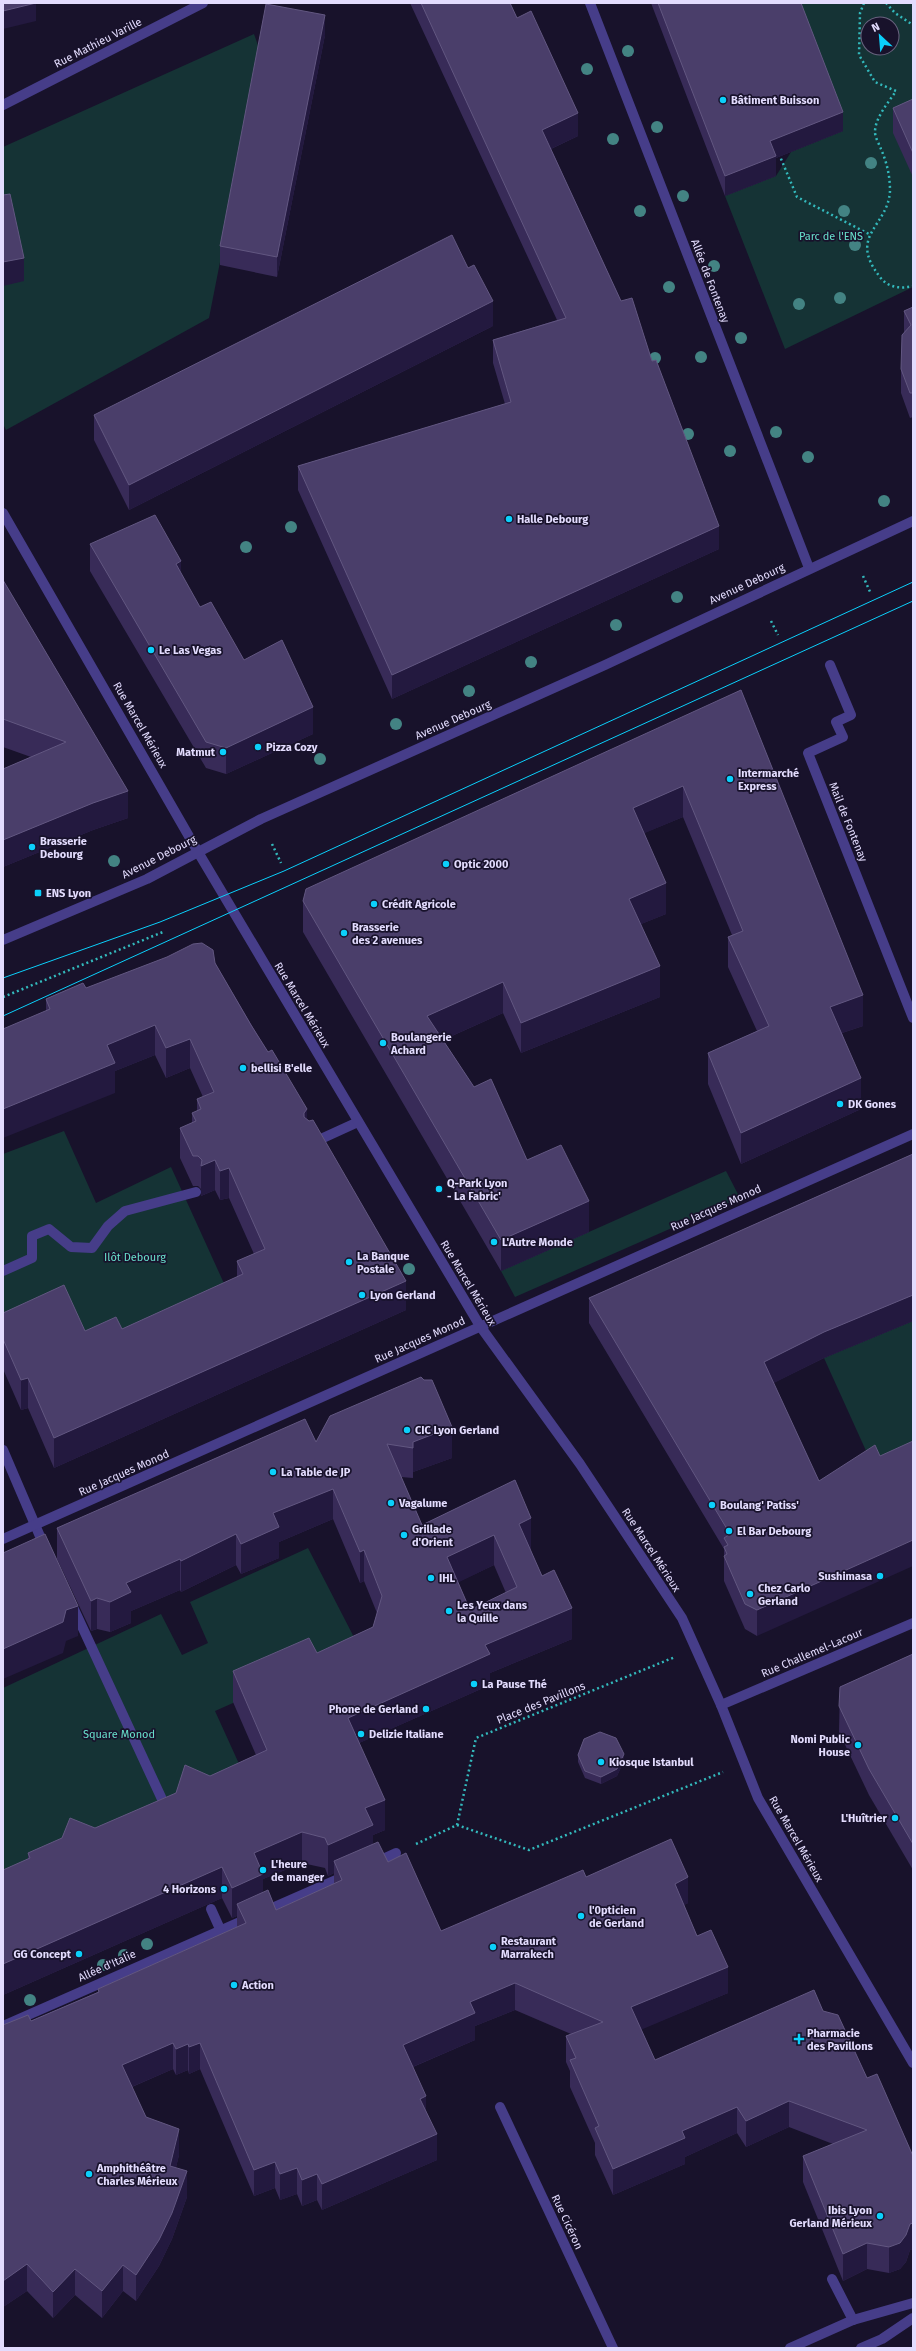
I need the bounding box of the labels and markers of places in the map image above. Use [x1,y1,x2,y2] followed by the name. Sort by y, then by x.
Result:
[731,94,819,107] place label: Bâtiment Buisson
[718,95,728,105] marker: Bâtiment Buisson
[517,513,589,526] place label: Halle Debourg
[504,514,514,524] marker: Halle Debourg
[159,644,222,657] place label: Le Las Vegas
[146,645,156,655] marker: Le Las Vegas
[266,741,318,754] place label: Pizza Cozy
[253,742,263,752] marker: Pizza Cozy
[176,746,216,759] place label: Matmut
[218,747,228,757] marker: Matmut
[738,767,799,793] place label: Intermarché Express
[725,774,735,784] marker: Intermarché Express
[40,835,87,861] place label: Brasserie Debourg
[27,842,37,852] marker: Brasserie Debourg
[454,858,509,871] place label: Optic 2000
[441,859,451,869] marker: Optic 2000
[46,887,91,900] place label: ENS Lyon
[33,888,43,898] marker: ENS Lyon
[382,898,456,911] place label: Crédit Agricole
[369,899,379,909] marker: Crédit Agricole
[352,921,423,947] place label: Brasserie des 2 avenues
[339,928,349,938] marker: Brasserie des 2 avenues
[390,1031,452,1057] place label: Boulangerie Achard
[378,1038,388,1048] marker: Boulangerie Achard
[251,1062,312,1075] place label: bellisi B'elle
[238,1063,248,1073] marker: bellisi B'elle
[848,1098,897,1111] place label: DK Gones
[835,1099,845,1109] marker: DK Gones
[447,1177,507,1203] place label: Q-Park Lyon - La Fabric'
[434,1184,444,1194] marker: Q-Park Lyon - La Fabric'
[502,1236,573,1249] place label: L'Autre Monde
[489,1237,499,1247] marker: L'Autre Monde
[357,1250,409,1276] place label: La Banque Postale
[344,1257,354,1267] marker: La Banque Postale
[370,1289,436,1302] place label: Lyon Gerland
[357,1290,367,1300] marker: Lyon Gerland
[415,1424,499,1437] place label: CIC Lyon Gerland
[402,1425,412,1435] marker: CIC Lyon Gerland
[281,1466,351,1479] place label: La Table de JP
[268,1467,278,1477] marker: La Table de JP
[398,1497,447,1510] place label: Vagalume
[386,1498,396,1508] marker: Vagalume
[720,1499,799,1512] place label: Boulang' Patiss'
[707,1500,717,1510] marker: Boulang' Patiss'
[412,1523,454,1549] place label: Grillade d'Orient
[737,1525,812,1538] place label: El Bar Debourg
[724,1526,734,1536] marker: El Bar Debourg
[399,1530,409,1540] marker: Grillade d'Orient
[818,1570,872,1583] place label: Sushimasa
[875,1571,885,1581] marker: Sushimasa
[439,1572,456,1585] place label: IHL
[426,1573,436,1583] marker: IHL
[758,1582,811,1608] place label: Chez Carlo Gerland
[745,1589,755,1599] marker: Chez Carlo Gerland
[457,1599,528,1625] place label: Les Yeux dans la Quille
[444,1606,454,1616] marker: Les Yeux dans la Quille
[482,1678,547,1691] place label: La Pause Thé
[469,1679,479,1689] marker: La Pause Thé
[329,1703,418,1716] place label: Phone de Gerland
[421,1704,431,1714] marker: Phone de Gerland
[369,1728,444,1741] place label: Delizie Italiane
[356,1729,366,1739] marker: Delizie Italiane
[790,1733,851,1759] place label: Nomi Public House
[853,1740,863,1750] marker: Nomi Public House
[609,1756,694,1769] place label: Kiosque Istanbul
[596,1757,606,1767] marker: Kiosque Istanbul
[841,1812,888,1825] place label: L'Huîtrier
[890,1813,900,1823] marker: L'Huîtrier
[271,1858,325,1884] place label: L'heure de manger
[258,1865,268,1875] marker: L'heure de manger
[163,1883,217,1896] place label: 4 Horizons
[219,1884,229,1894] marker: 4 Horizons
[589,1904,644,1930] place label: l'0pticien de Gerland
[576,1911,586,1921] marker: l'0pticien de Gerland
[501,1935,557,1961] place label: Restaurant Marrakech
[488,1942,498,1952] marker: Restaurant Marrakech
[13,1948,72,1961] place label: GG Concept
[74,1949,84,1959] marker: GG Concept
[241,1979,274,1992] place label: Action
[229,1980,239,1990] marker: Action
[807,2027,873,2053] place label: Pharmacie des Pavillons
[794,2034,804,2044] marker: Pharmacie des Pavillons
[96,2162,178,2188] place label: Amphithéâtre Charles Mérieux
[84,2169,94,2179] marker: Amphithéâtre Charles Mérieux
[789,2204,872,2230] place label: Ibis Lyon Gerland Mérieux
[875,2211,885,2221] marker: Ibis Lyon Gerland Mérieux

